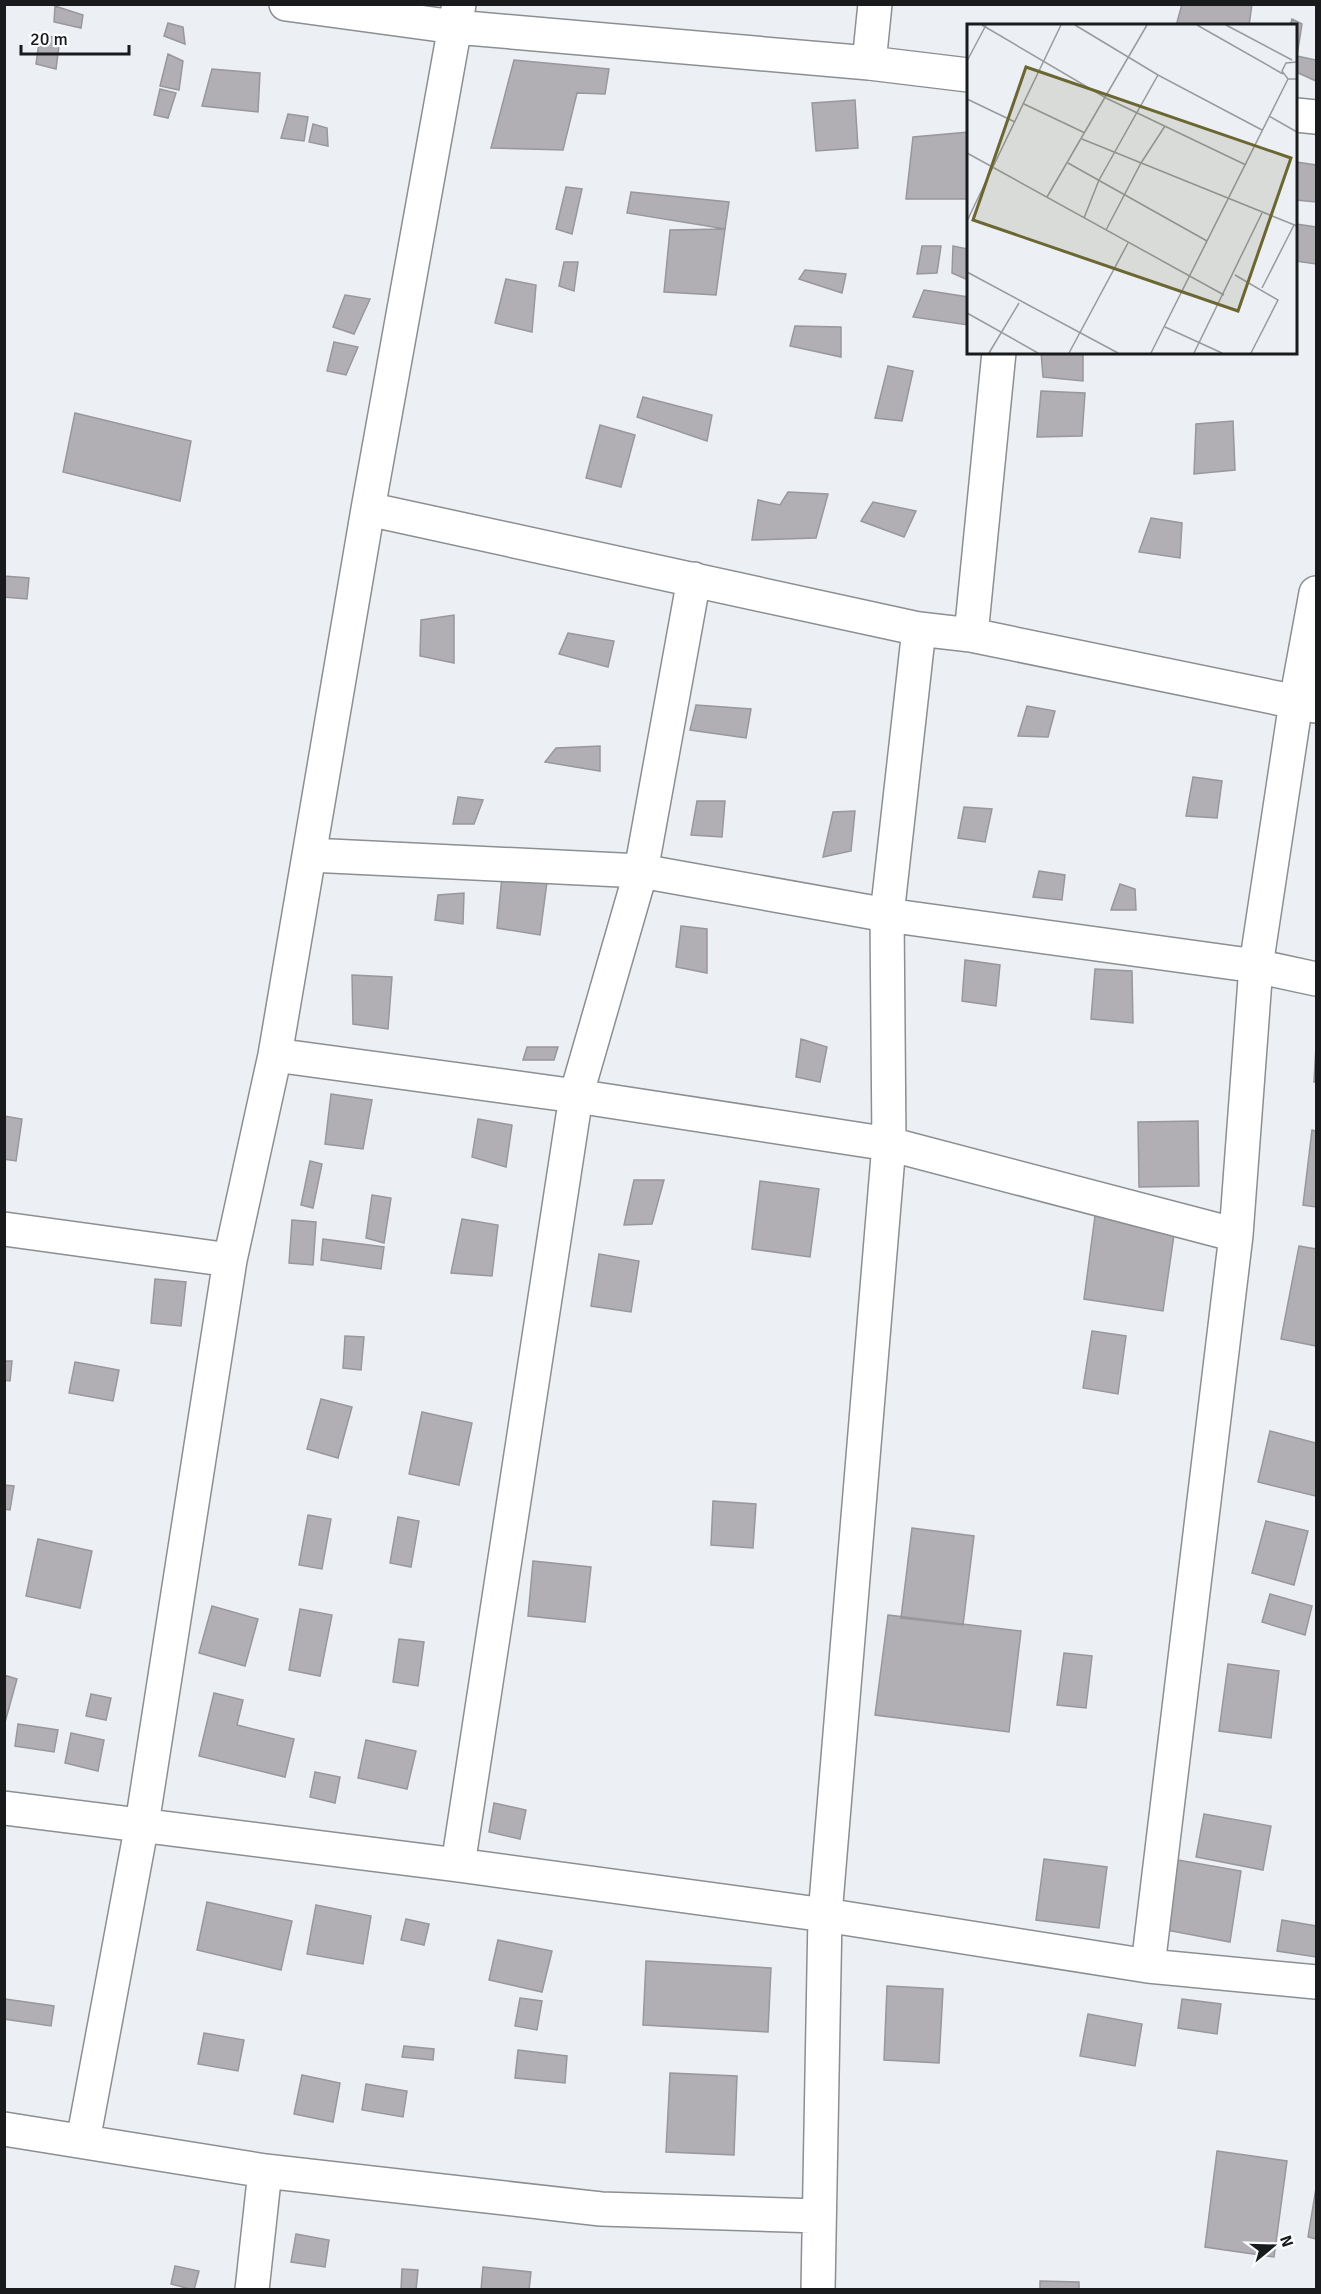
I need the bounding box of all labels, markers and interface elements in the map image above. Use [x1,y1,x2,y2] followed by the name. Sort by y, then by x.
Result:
[21,18,129,56] scale bar
[967,24,1297,354] inset map
[30,28,68,50] text: 20 m
[1243,2216,1303,2276] north arrow
[1275,2233,1298,2250] text: N

